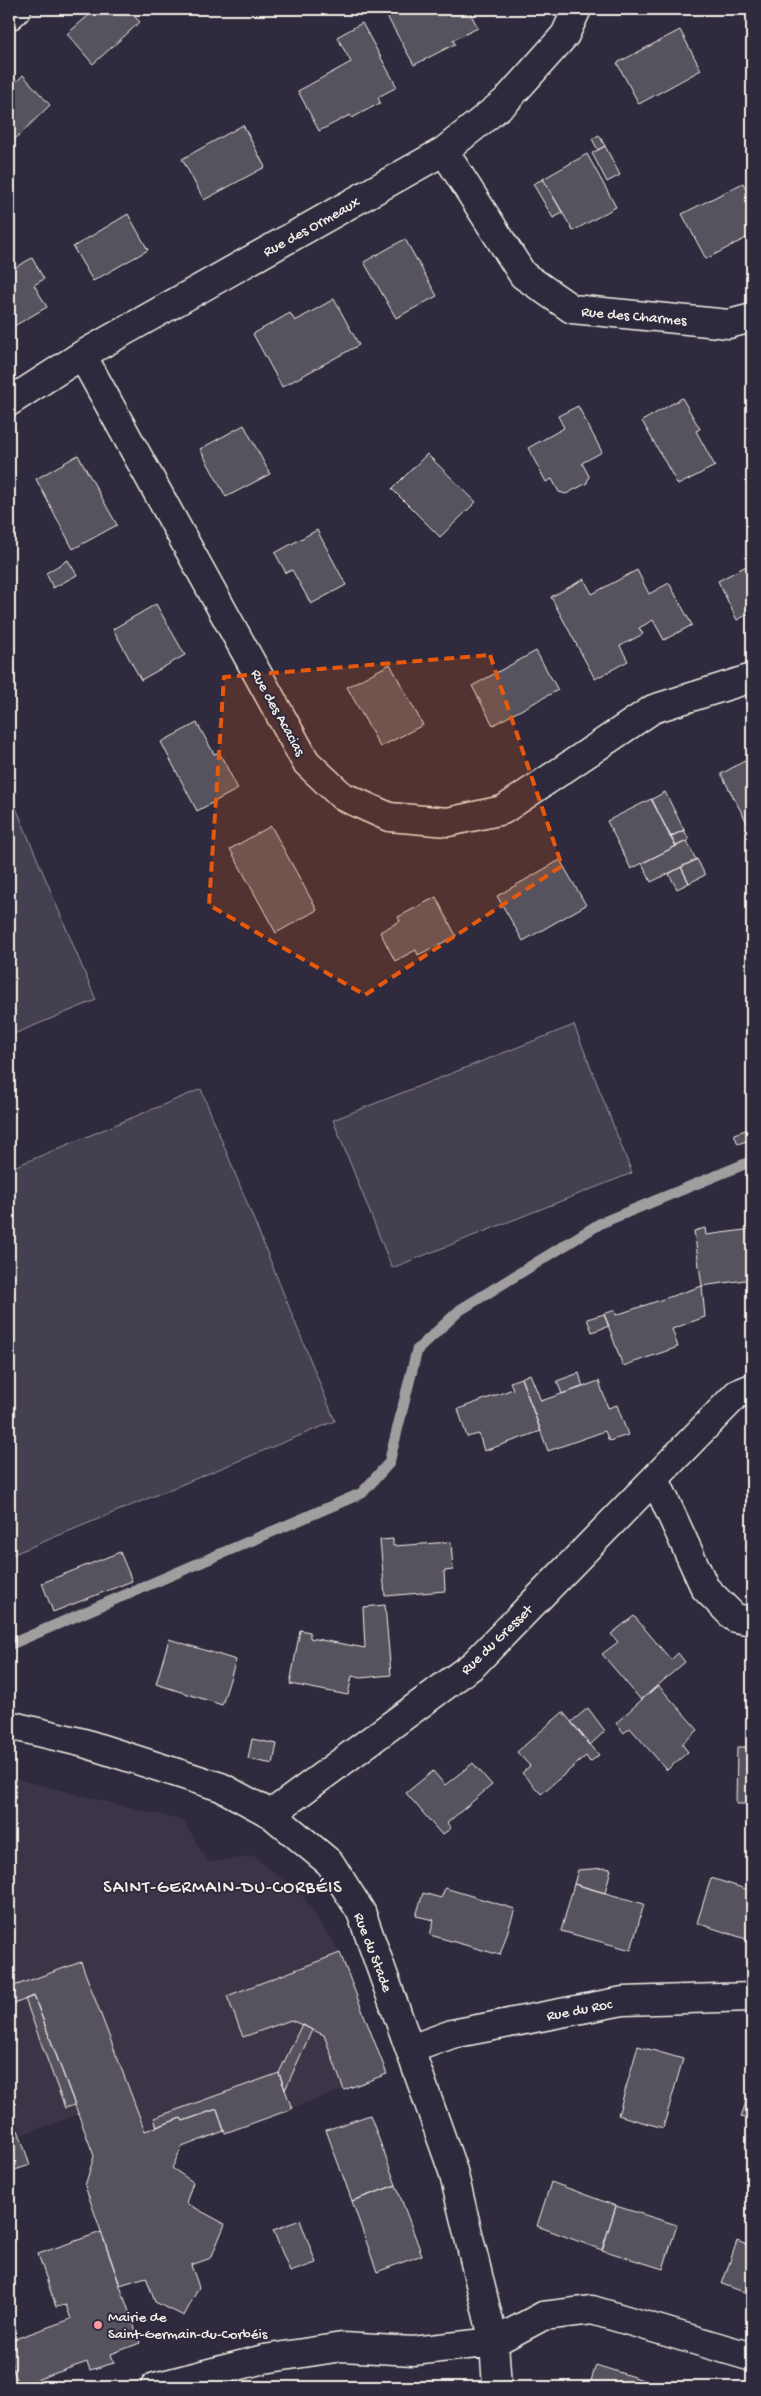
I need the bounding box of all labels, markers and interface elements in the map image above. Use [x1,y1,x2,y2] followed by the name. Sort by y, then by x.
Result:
[260,194,364,262] street label: Rue des Ormeaux
[580,303,688,331] street label: Rue des Charmes
[246,667,309,760] street label: Rue des Acacias
[458,1600,538,1679] street label: Rue du Gresset
[103,1878,343,1899] district label: SAINT-GERMAIN-DU-CORBÉIS
[349,1911,396,1995] street label: Rue du Stade
[545,1996,615,2026] street label: Rue du Roc
[108,2309,268,2344] place label: Mairie de Saint-Germain-du-Corbéis
[92,2319,104,2331] marker: Mairie de Saint-Germain-du-Corbéis

